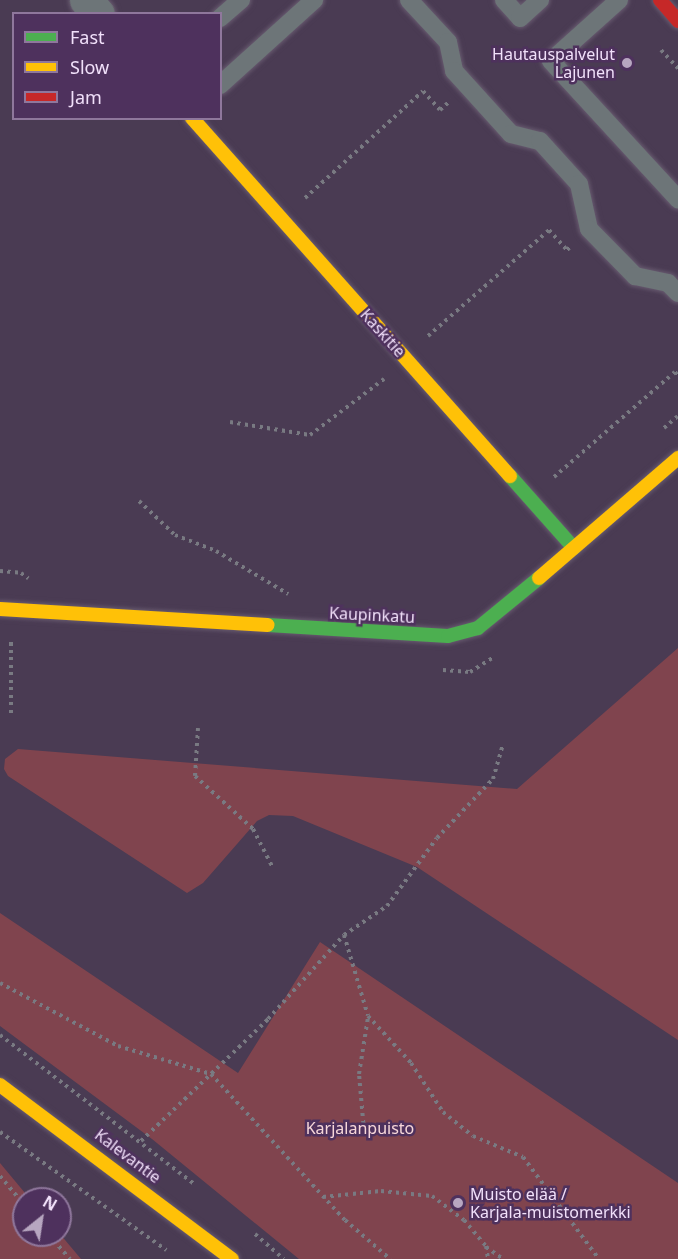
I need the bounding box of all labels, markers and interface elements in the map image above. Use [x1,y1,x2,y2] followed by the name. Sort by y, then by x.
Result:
[12,12,222,120] legend
[70,25,105,49] text: Fast
[492,44,615,82] place label: Hautauspalvelut Lajunen
[70,55,109,79] text: Slow
[620,56,634,70] marker: Hautauspalvelut Lajunen
[70,85,102,109] text: Jam
[356,305,410,361] street label: Kaskitie
[329,603,415,627] street label: Kaupinkatu
[306,1118,414,1138] park label: Karjalanpuisto
[91,1125,165,1187] street label: Kalevantie
[470,1184,631,1222] place label: Muisto elää / Karjala-muistomerkki
[12,1187,72,1247] north arrow
[39,1190,61,1216] text: N
[451,1196,465,1210] marker: Muisto elää / Karjala-muistomerkki

